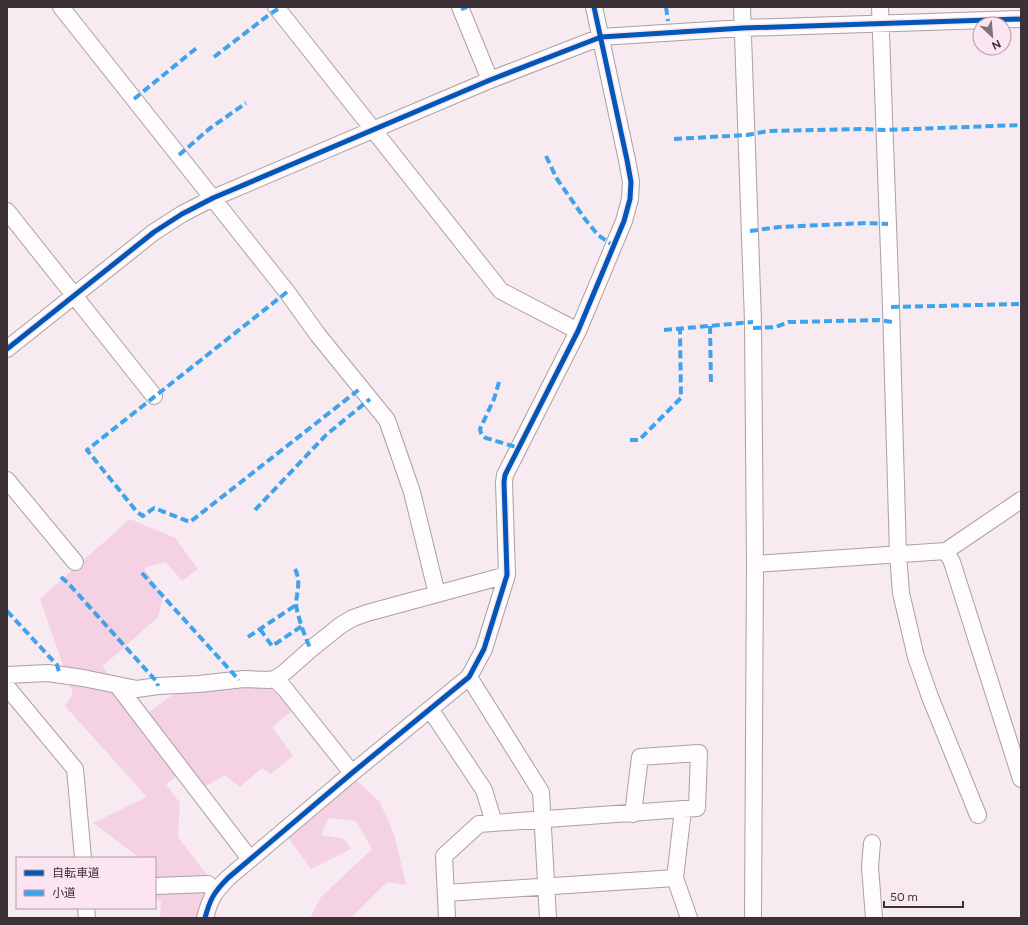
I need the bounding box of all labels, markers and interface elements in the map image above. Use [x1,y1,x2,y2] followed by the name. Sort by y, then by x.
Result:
[972,16,1012,56] north arrow
[989,37,1003,52] text: N
[16,857,156,909] legend
[52,866,100,880] text: 自転車道
[884,883,963,909] scale bar
[52,886,76,900] text: 小道
[890,890,918,904] text: 50 m

